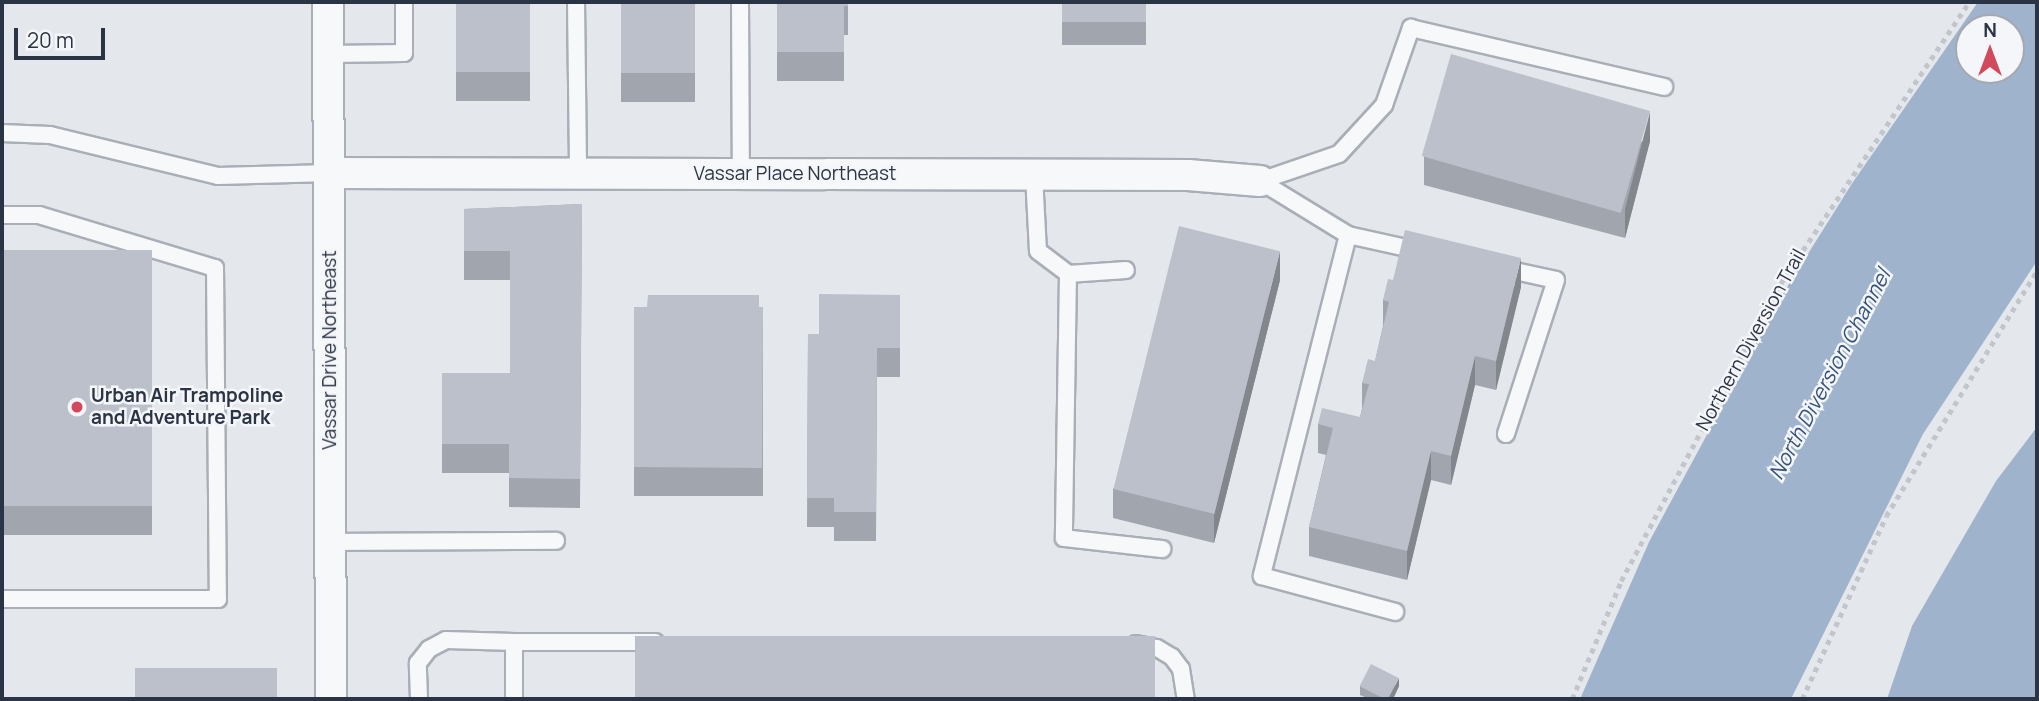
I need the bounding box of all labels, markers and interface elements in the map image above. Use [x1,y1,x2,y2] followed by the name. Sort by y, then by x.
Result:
[18,14,108,58] scale bar
[1955,14,2025,84] north arrow
[1983,17,1997,43] text: N
[27,26,74,54] text: 20 m
[694,163,896,185] street label: Vassar Place Northeast
[1692,245,1810,435] street label: Northern Diversion Trail
[319,250,341,450] street label: Vassar Drive Northeast
[1763,265,1895,483] water label: North Diversion Channel
[91,385,283,429] place label: Urban Air Trampoline and Adventure Park
[69,399,85,415] marker: Urban Air Trampoline and Adventure Park

